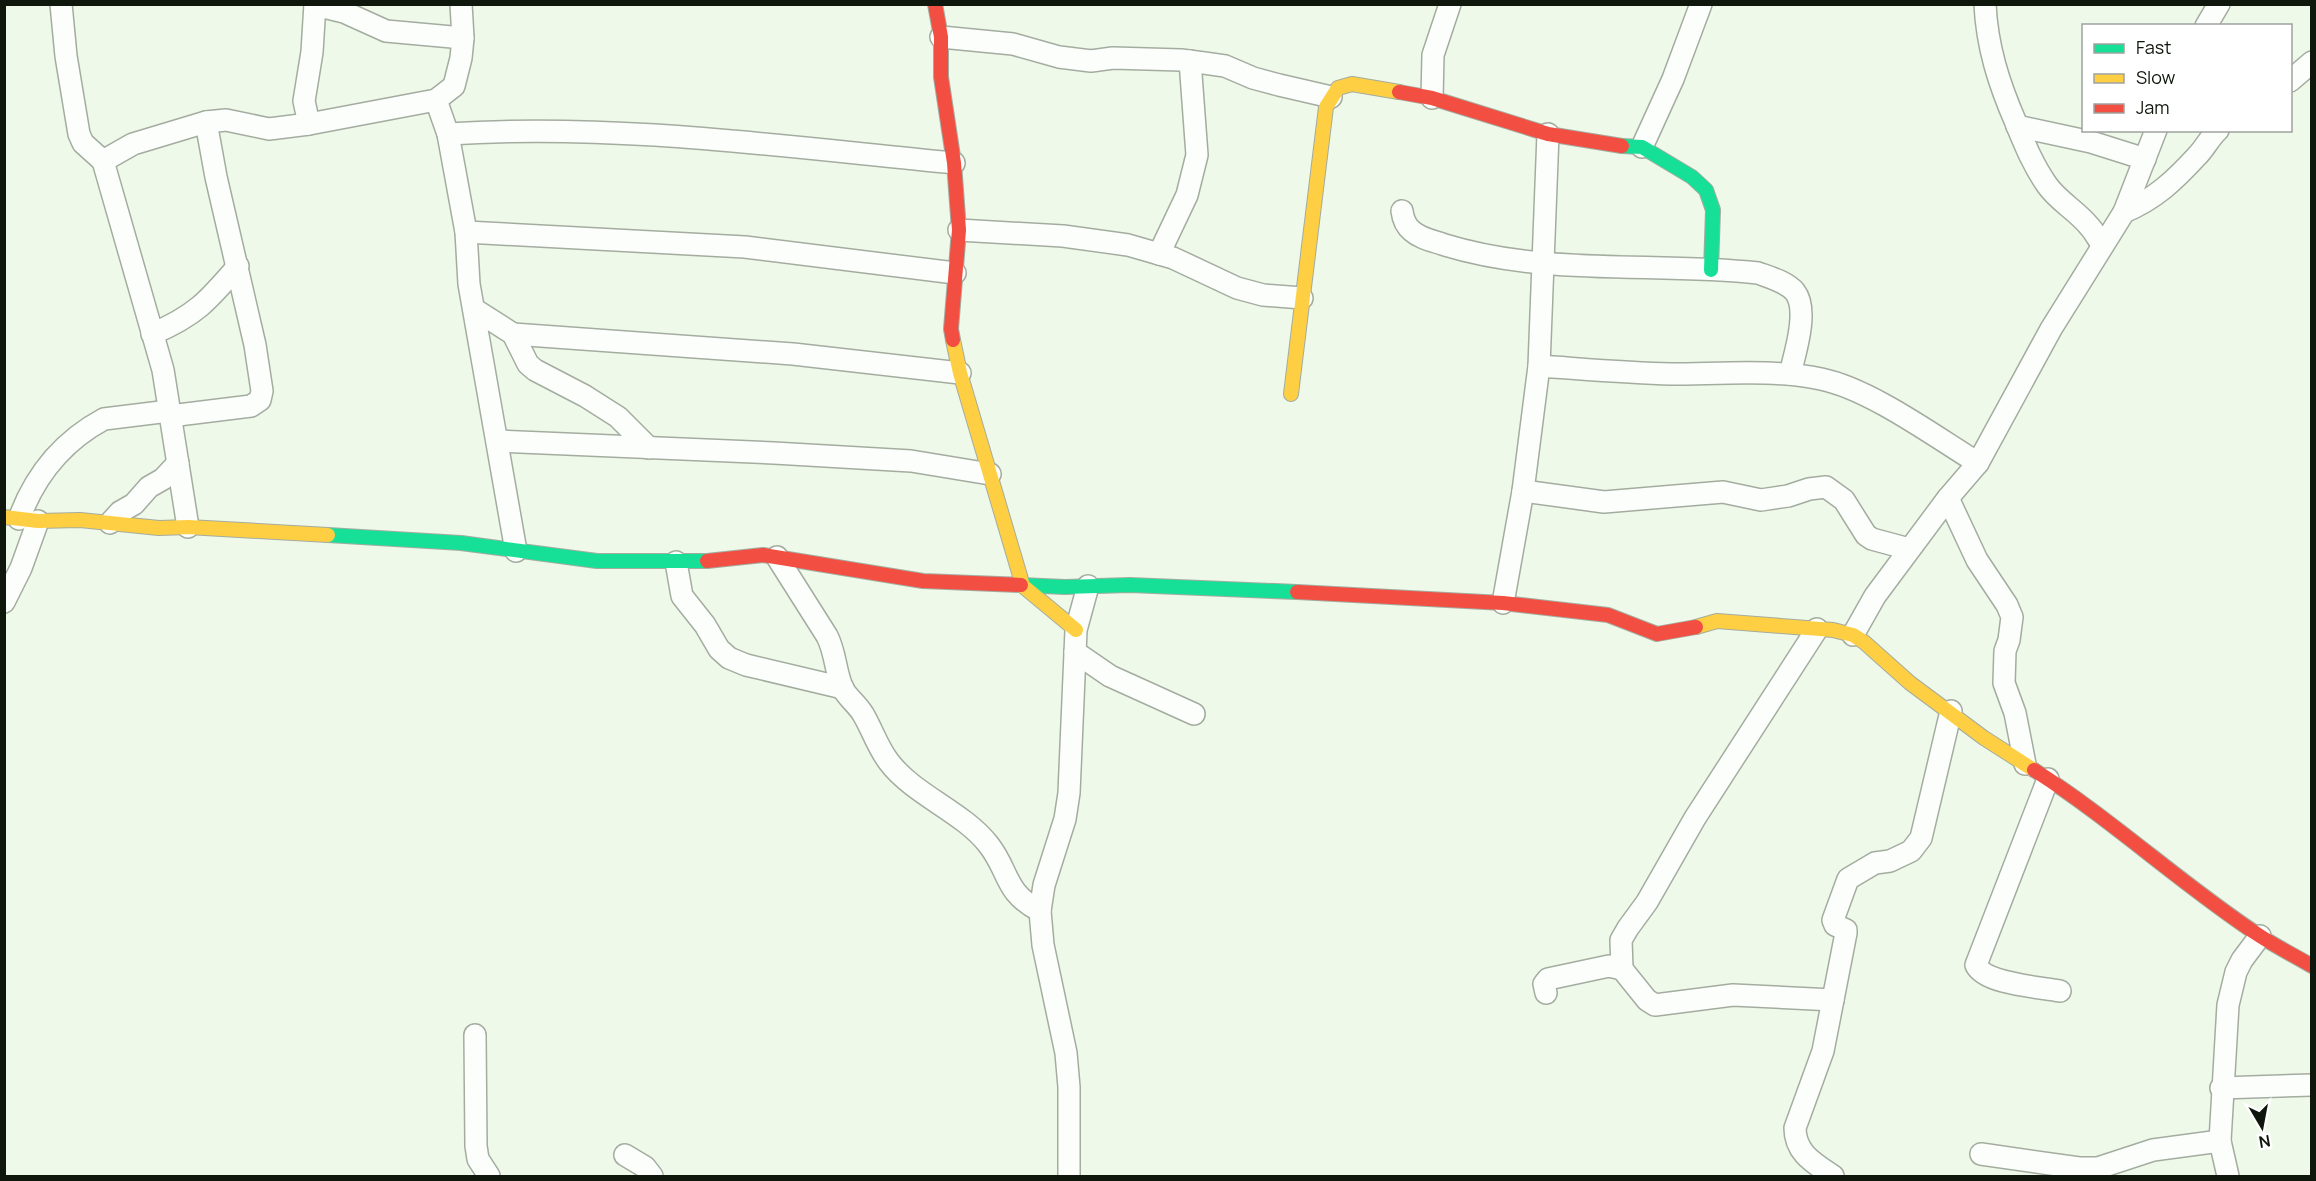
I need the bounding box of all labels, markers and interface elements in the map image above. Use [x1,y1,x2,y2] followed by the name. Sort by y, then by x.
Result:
[2082,24,2292,132] legend
[2136,35,2171,59] text: Fast
[2136,65,2176,89] text: Slow
[2136,95,2170,119] text: Jam
[2232,1097,2292,1157] north arrow
[2257,1130,2272,1154] text: N

